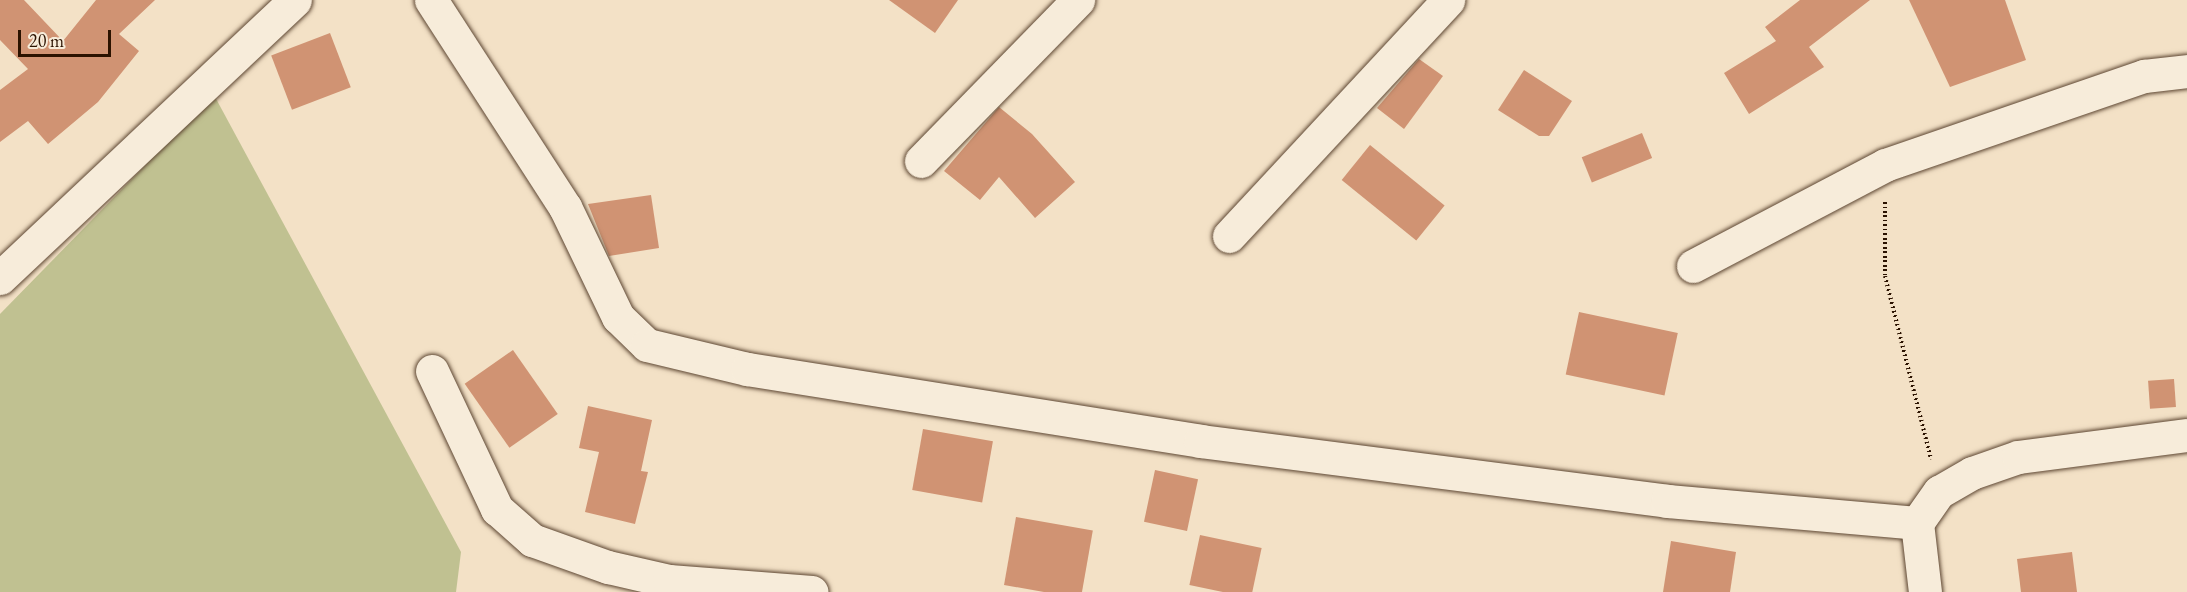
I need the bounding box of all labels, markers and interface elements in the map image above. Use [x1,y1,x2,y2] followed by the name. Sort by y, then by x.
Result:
[21,18,114,56] scale bar
[29,29,64,52] text: 20 m

